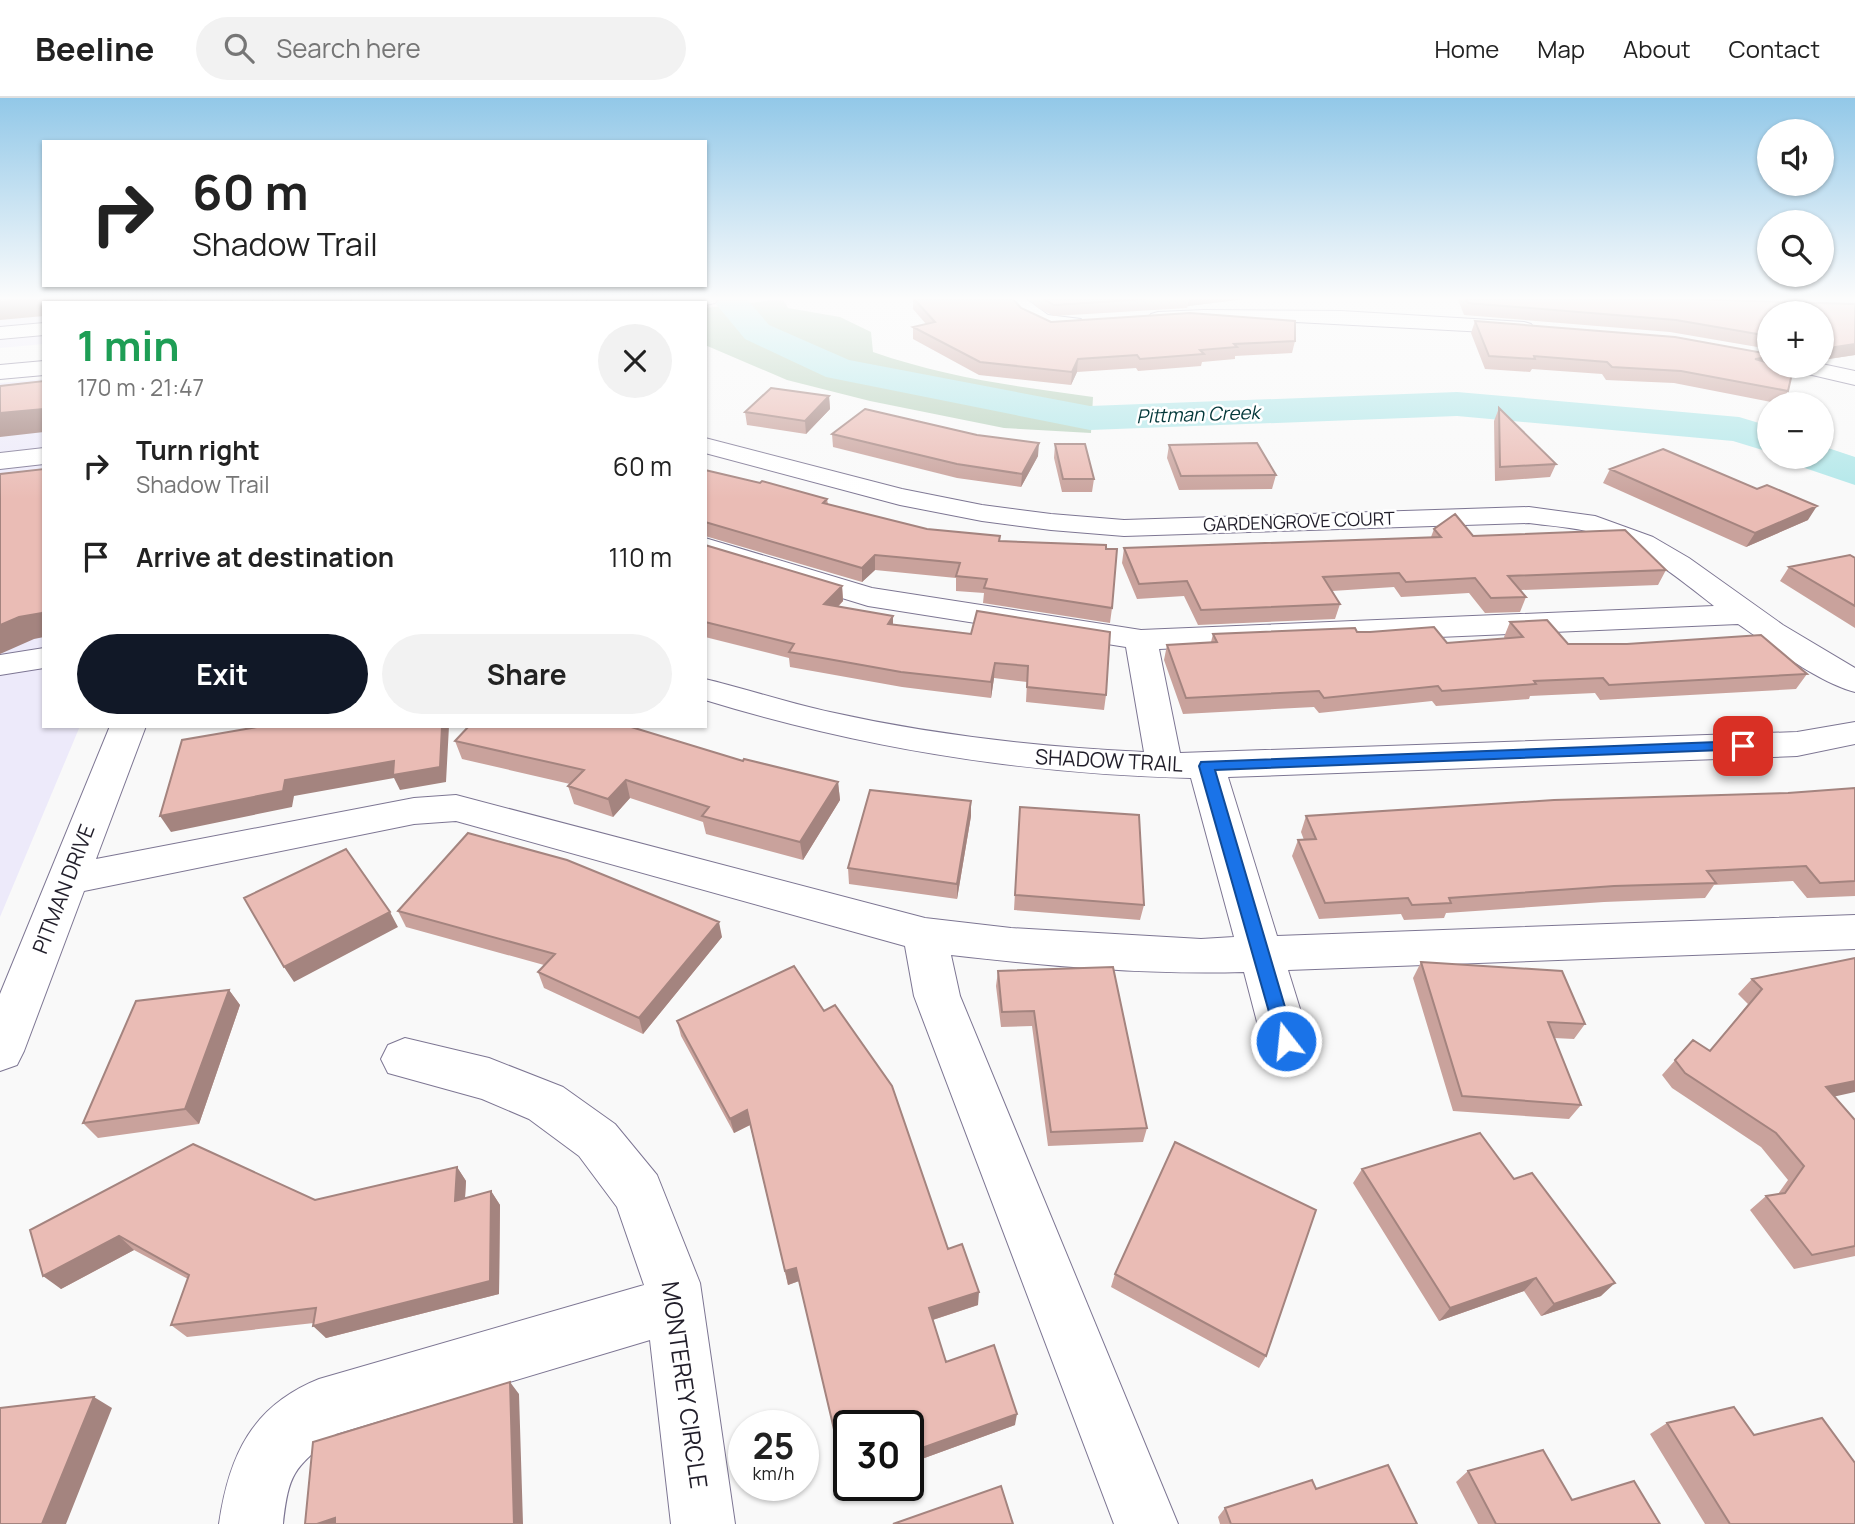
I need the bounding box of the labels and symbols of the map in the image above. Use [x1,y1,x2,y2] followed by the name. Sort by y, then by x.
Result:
[1136,399,1263,429] water label: Pittman Creek
[1203,506,1395,536] street label: GARDENGROVE COURT
[1713,716,1773,776] pin
[1034,742,1184,778] street label: SHADOW TRAIL
[26,820,101,957] street label: PITMAN DRIVE
[1249,1004,1323,1078] position arrow
[655,1279,716,1490] street label: MONTEREY CIRCLE
[833,1410,924,1501] speed limit sign: 30

